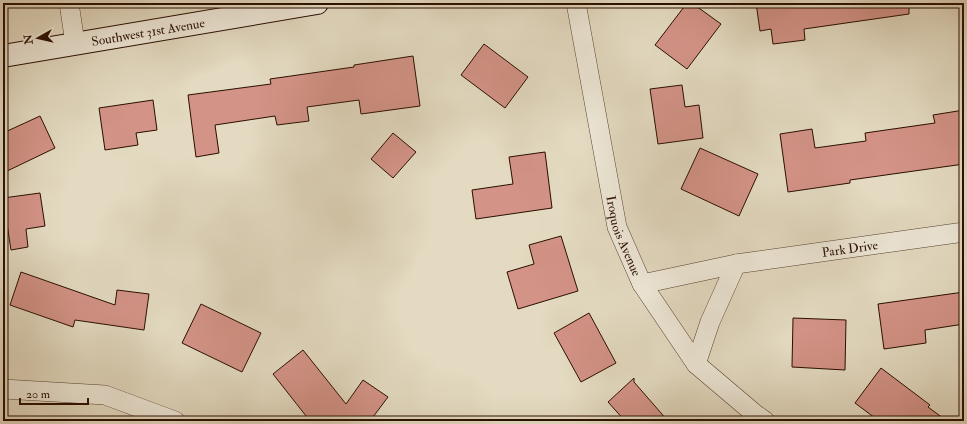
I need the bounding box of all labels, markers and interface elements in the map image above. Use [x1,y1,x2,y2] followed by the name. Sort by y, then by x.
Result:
[90,15,207,50] street label: Southwest 31st Avenue
[18,18,58,58] north arrow
[21,32,36,46] text: N
[602,194,645,279] street label: Iroquois Avenue
[821,237,879,261] street label: Park Drive
[20,380,88,406] scale bar
[26,387,51,402] text: 20 m

